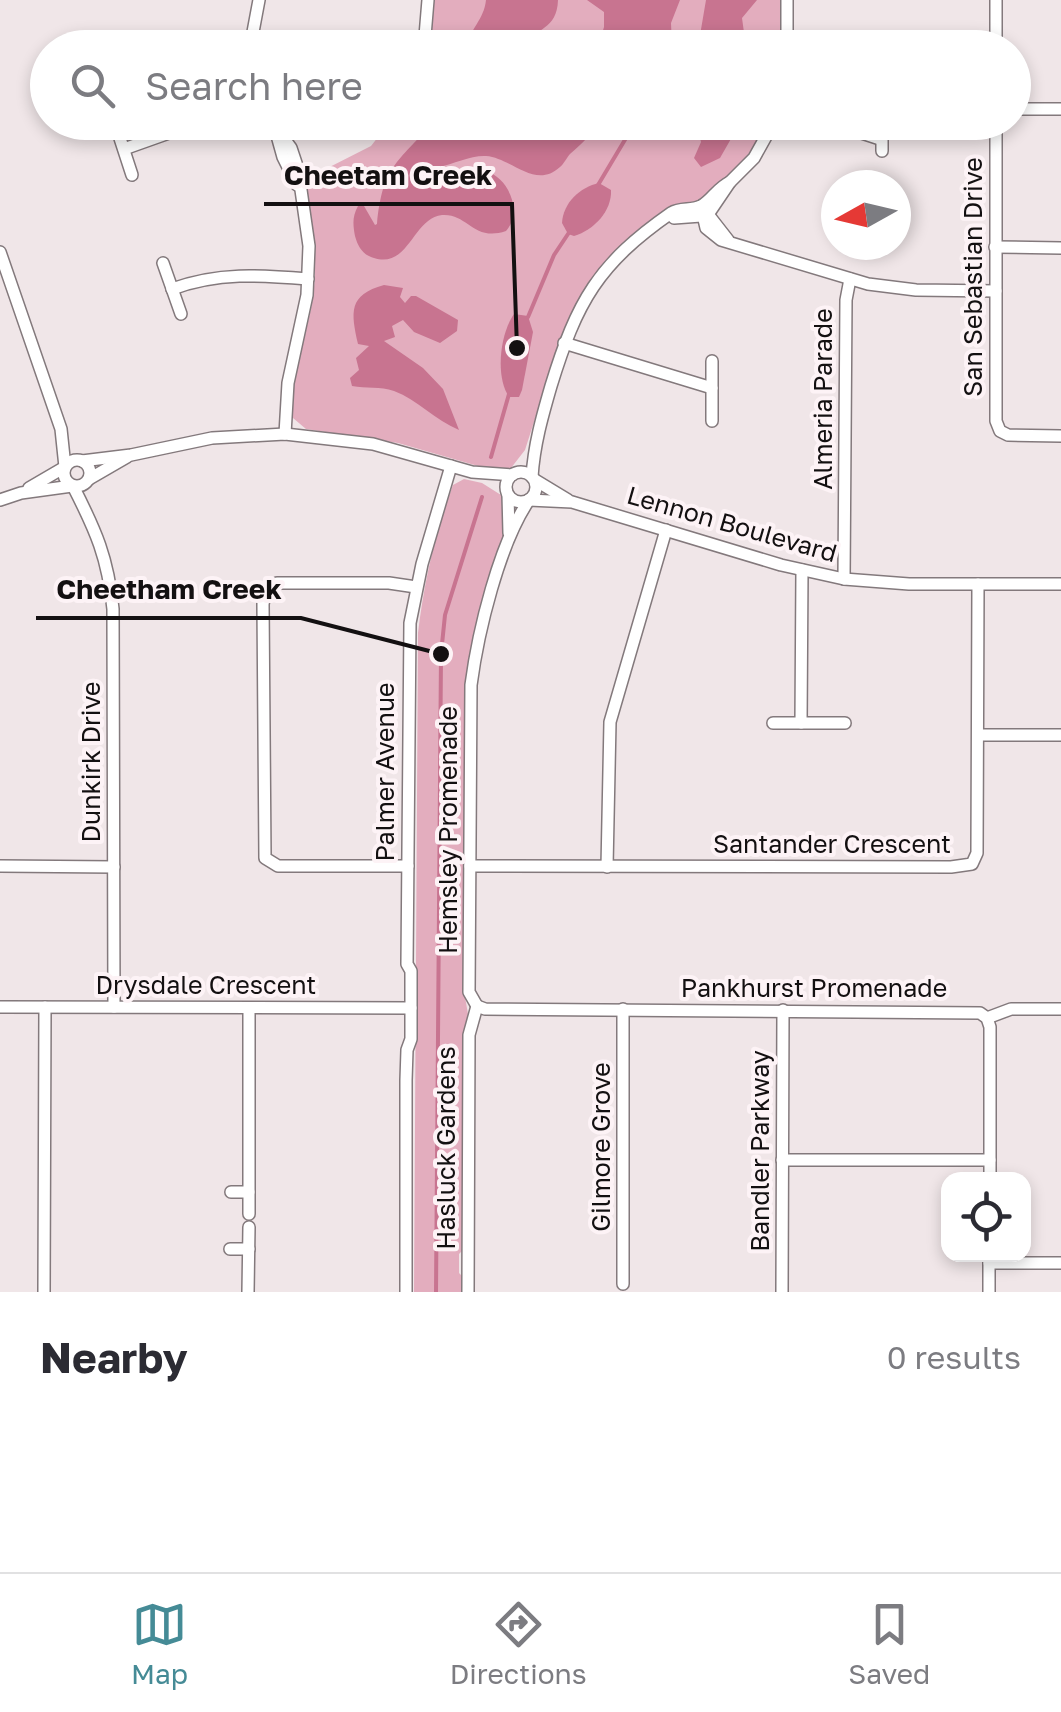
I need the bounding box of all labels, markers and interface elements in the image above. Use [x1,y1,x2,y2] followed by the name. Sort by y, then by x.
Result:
[30,30,1031,140] search box
[65,58,120,113] icon: search
[145,63,363,108] text: Search here
[264,146,512,204] callout: Cheetam Creek
[957,157,988,397] street label: San Sebastian Drive
[284,158,492,191] text: Cheetam Creek
[821,170,911,260] north arrow
[807,308,838,490] street label: Almeria Parade
[624,479,841,568] street label: Lennon Boulevard
[36,560,301,618] callout: Cheetham Creek
[56,572,282,605] text: Cheetham Creek
[75,682,106,842] street label: Dunkirk Drive
[369,682,400,862] street label: Palmer Avenue
[432,706,463,954] street label: Hemsley Promenade
[713,828,951,859] street label: Santander Crescent
[96,969,316,1000] street label: Drysdale Crescent
[681,972,947,1003] street label: Pankhurst Promenade
[430,1046,461,1250] street label: Hasluck Gardens
[744,1050,775,1252] street label: Bandler Parkway
[585,1062,616,1232] street label: Gilmore Grove
[941,1172,1031,1262] map controls
[941,1172,1031,1262] button: locate
[40,1332,188,1382] text: Nearby
[887,1338,1021,1376] text: 0 results
[131,1597,188,1690] tab: Map
[450,1597,587,1690] tab: Directions
[848,1597,930,1690] tab: Saved

